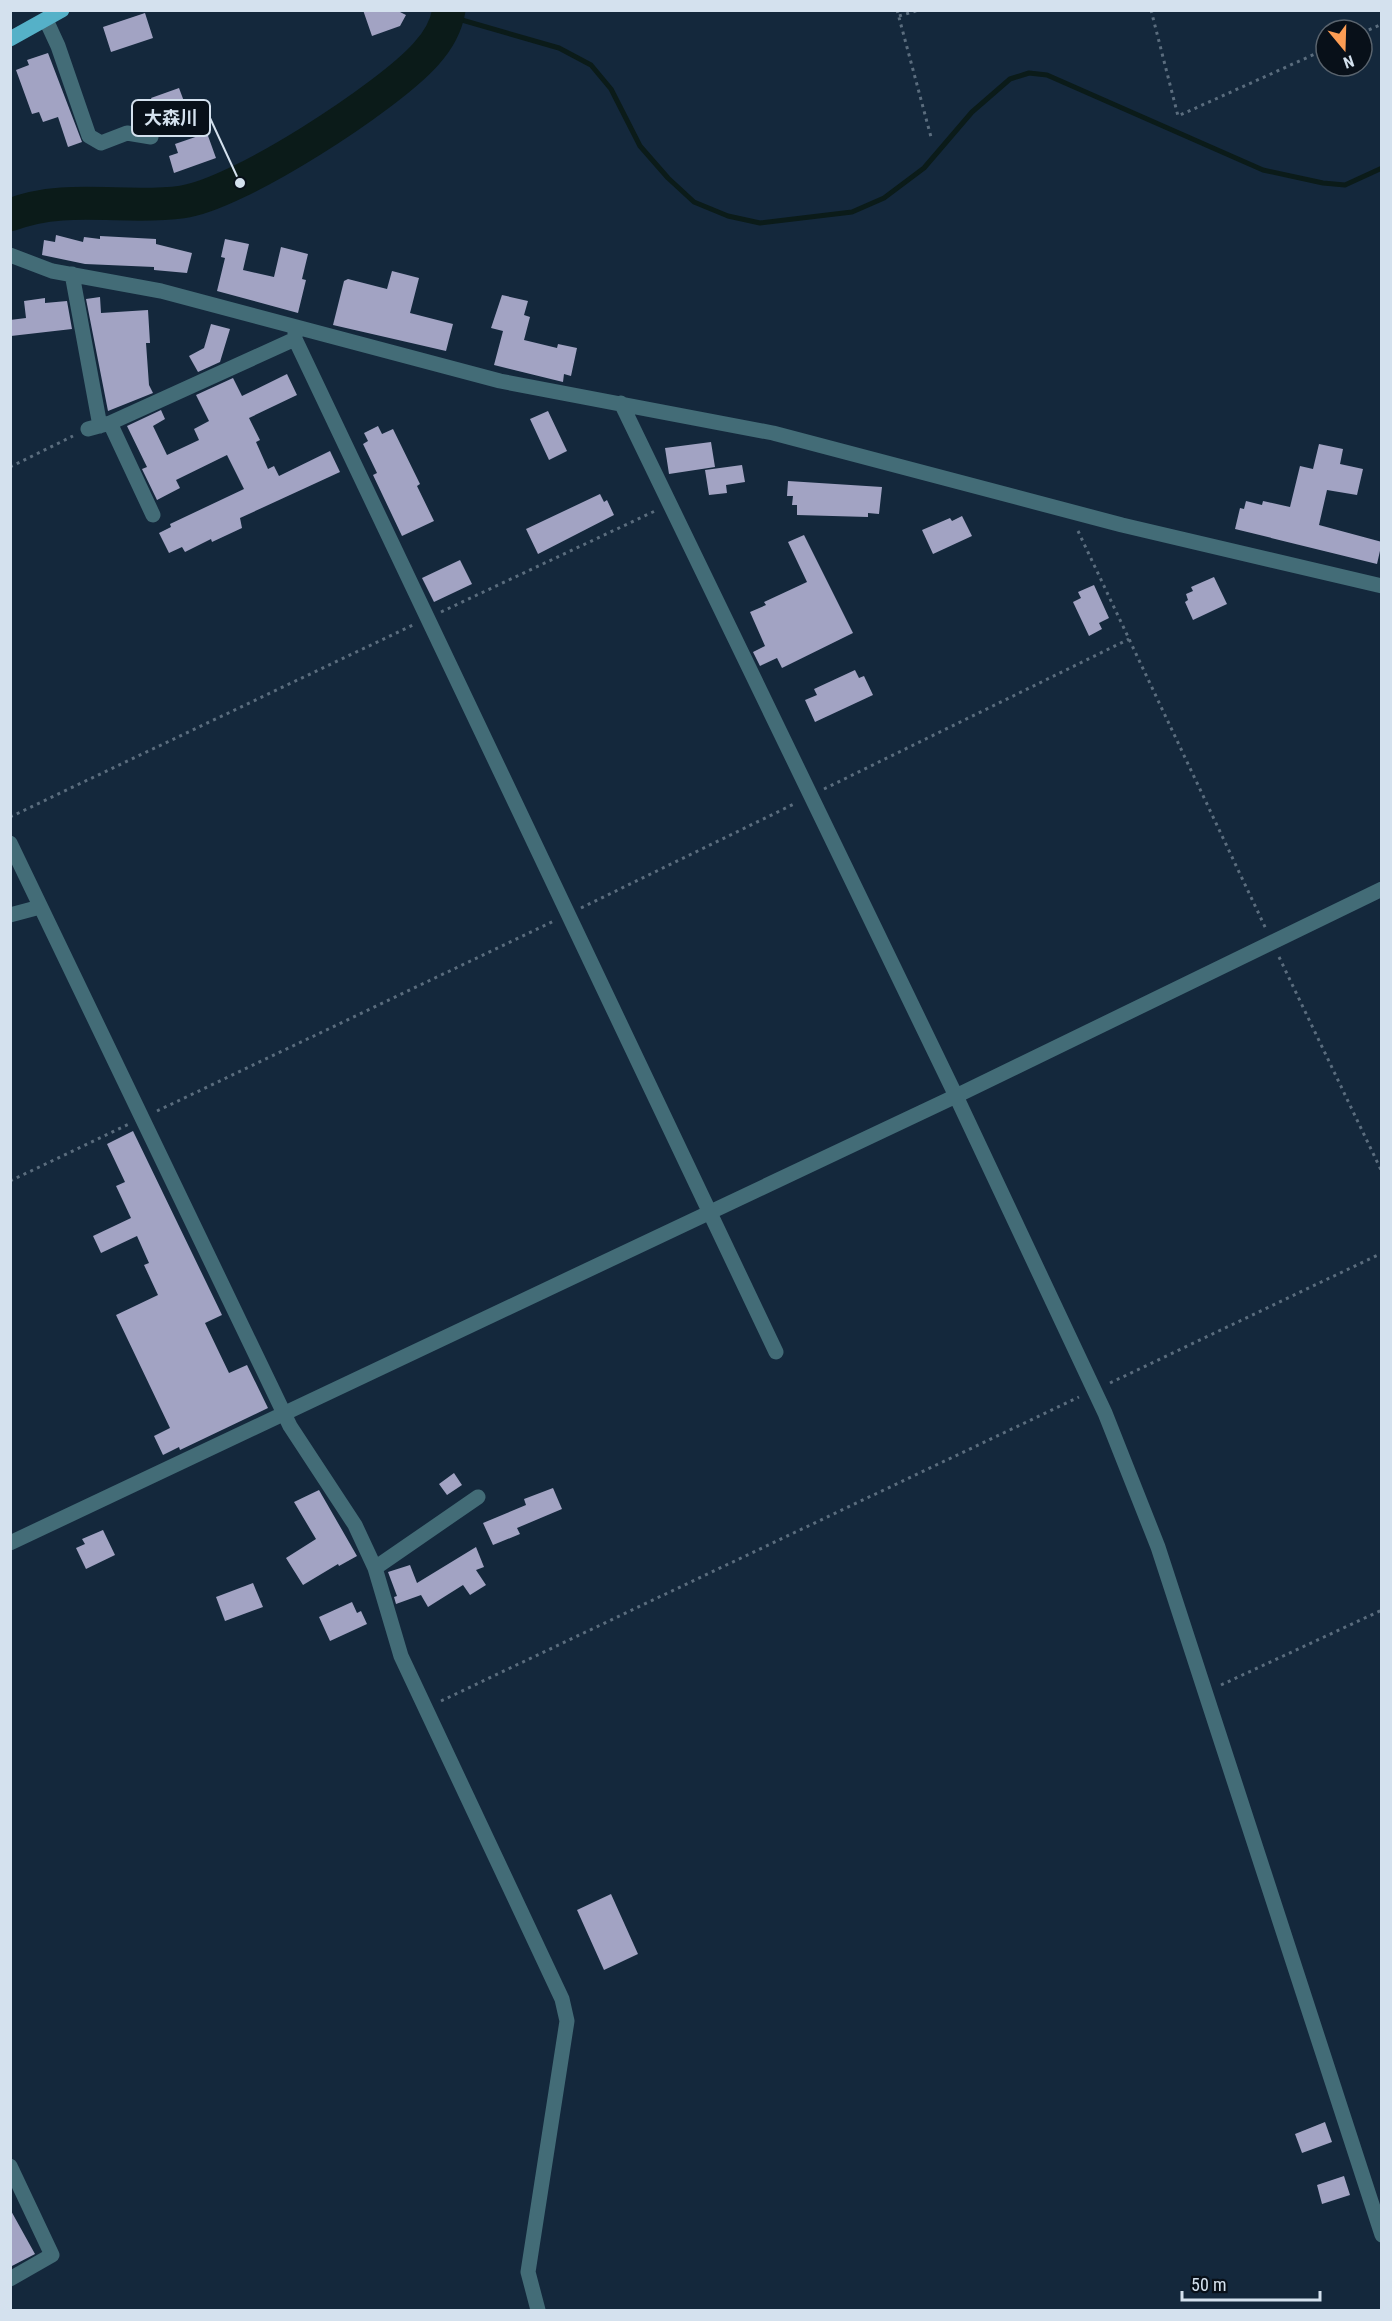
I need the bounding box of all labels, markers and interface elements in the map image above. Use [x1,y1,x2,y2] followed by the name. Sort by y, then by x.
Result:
[1314,18,1374,78] north arrow
[1341,51,1356,72] text: N
[132,100,210,136] callout: 大森川
[144,107,198,128] text: 大森川
[1182,2264,1320,2302] scale bar
[1191,2274,1226,2295] text: 50 m

